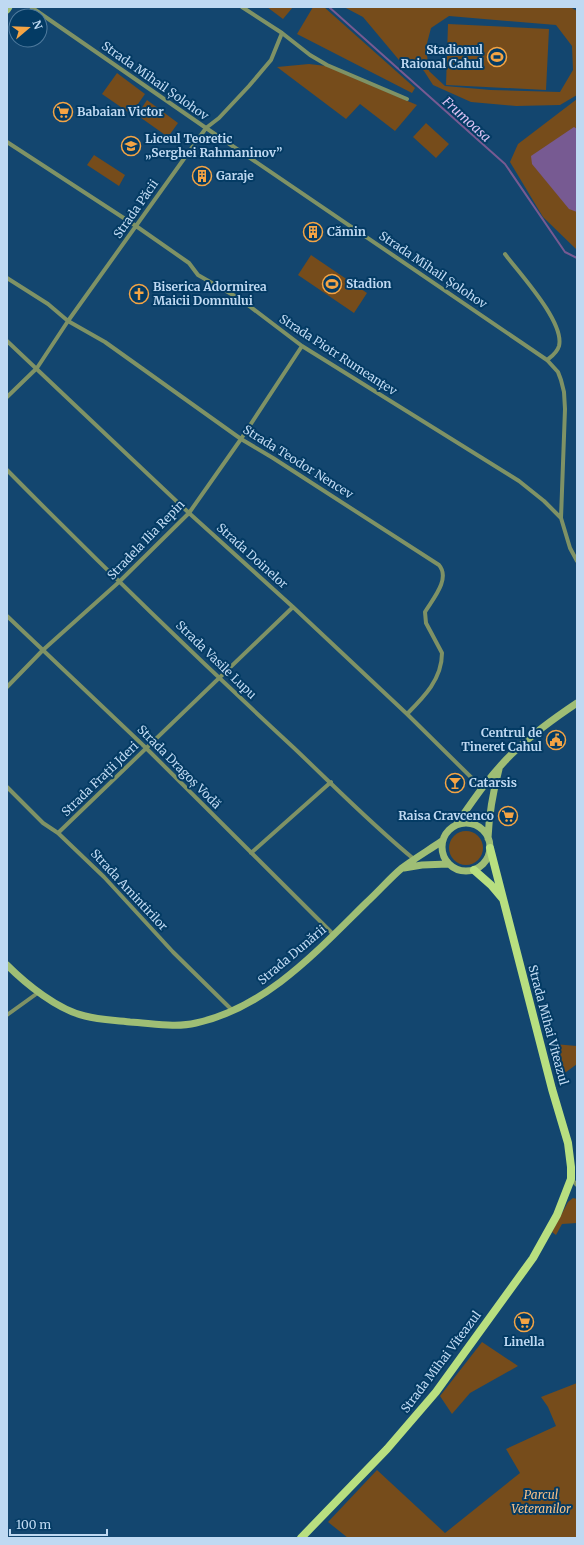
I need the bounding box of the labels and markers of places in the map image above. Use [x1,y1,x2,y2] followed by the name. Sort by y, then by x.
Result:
[401,42,483,71] place label: Stadionul Raional Cahul
[486,46,508,68] sports icon: Stadionul Raional Cahul
[52,101,74,123] supermarket icon: Babaian Victor
[77,104,164,119] place label: Babaian Victor
[145,131,282,160] place label: Liceul Teoretic „Serghei Rahmaninov”
[120,135,142,157] school or university icon: Liceul Teoretic „Serghei Rahmaninov”
[191,165,213,187] building icon: Garaje
[216,168,254,183] place label: Garaje
[302,221,324,243] building icon: Cămin
[327,224,366,239] place label: Cămin
[321,273,343,295] sports icon: Stadion
[346,276,391,291] place label: Stadion
[153,279,267,308] place label: Biserica Adormirea Maicii Domnului
[128,283,150,305] church icon: Biserica Adormirea Maicii Domnului
[461,725,543,754] place label: Centrul de Tineret Cahul
[545,729,567,751] public building icon: Centrul de Tineret Cahul
[444,772,466,794] bar icon: Catarsis
[469,775,517,790] place label: Catarsis
[497,805,519,827] supermarket icon: Raisa Cravcenco
[398,808,494,823] place label: Raisa Cravcenco
[513,1311,535,1333] supermarket icon: Linella
[504,1334,545,1349] place label: Linella

